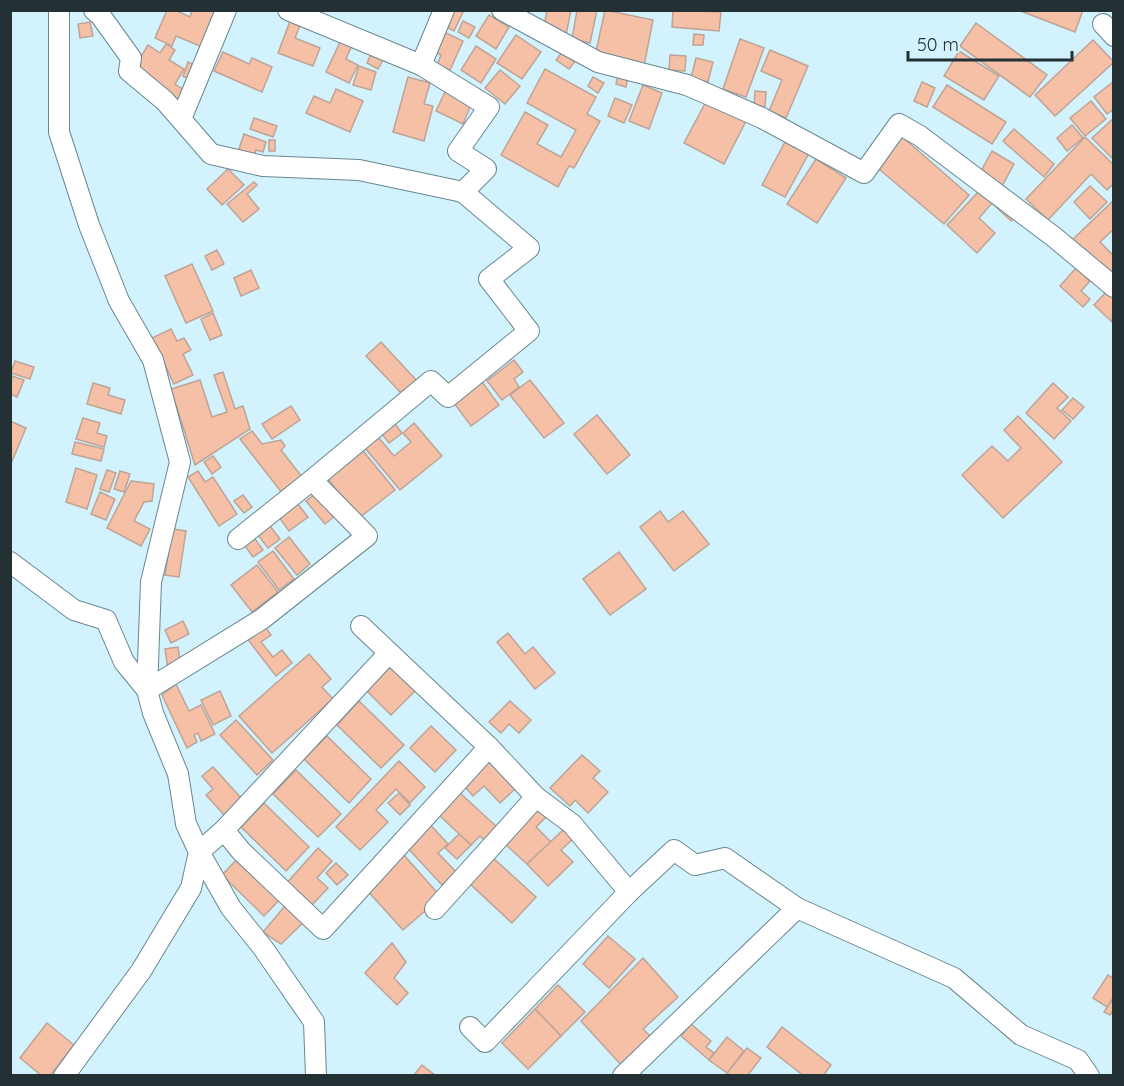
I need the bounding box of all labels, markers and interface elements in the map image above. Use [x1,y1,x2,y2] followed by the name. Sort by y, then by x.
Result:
[908,24,1072,62] scale bar
[917,33,959,56] text: 50 m

